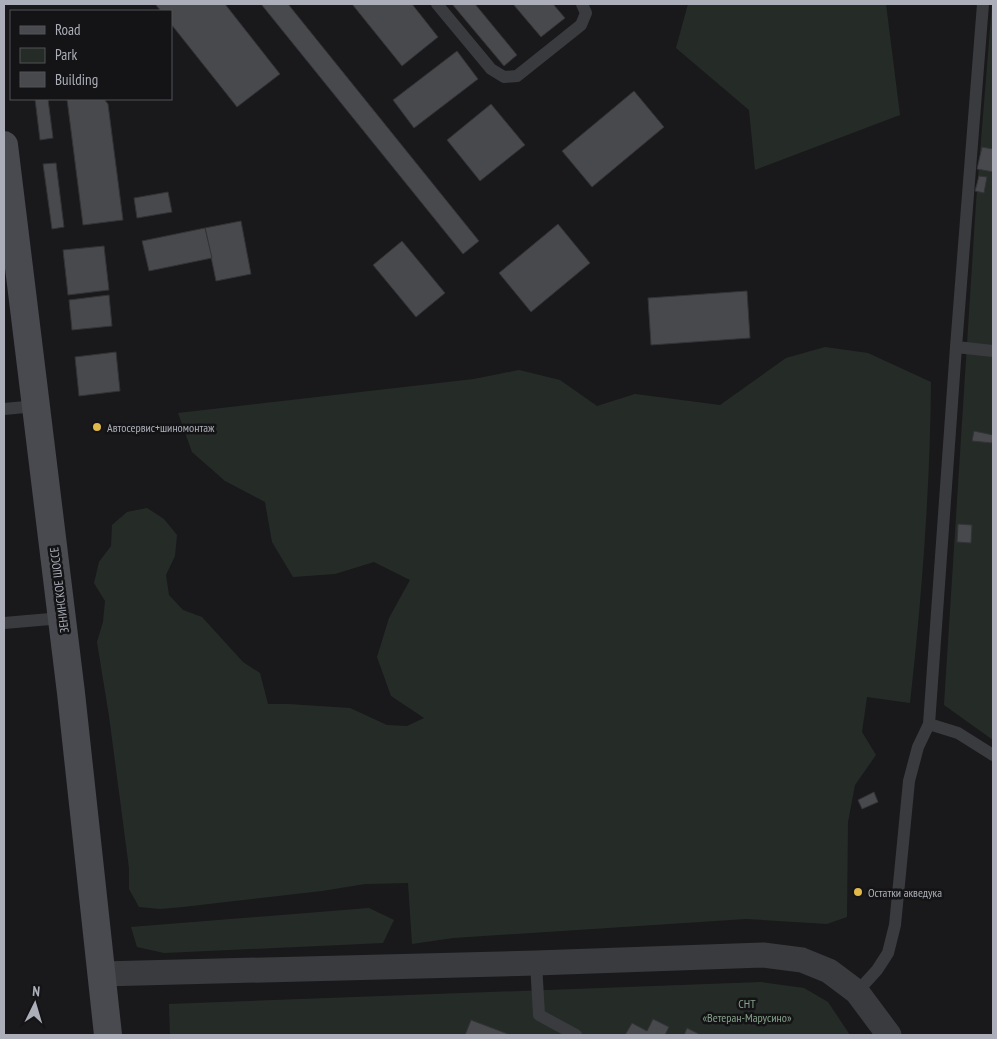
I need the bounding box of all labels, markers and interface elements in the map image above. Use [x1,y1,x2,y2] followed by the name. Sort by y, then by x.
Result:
[10,10,172,100] legend
[55,20,81,39] text: Road
[55,45,77,64] text: Park
[55,70,98,89] text: Building
[107,420,215,435] place label: Автосервис+шиномонтаж
[91,421,103,433] marker: Автосервис+шиномонтаж
[46,546,72,634] street label: ЗЕНИНСКОЕ ШОССЕ
[868,885,942,900] place label: Остатки акведука
[852,886,864,898] marker: Остатки акведука
[10,979,60,1029] north arrow
[32,982,41,1000] text: N
[702,996,792,1025] park label: СНТ «Ветеран-Марусино»

